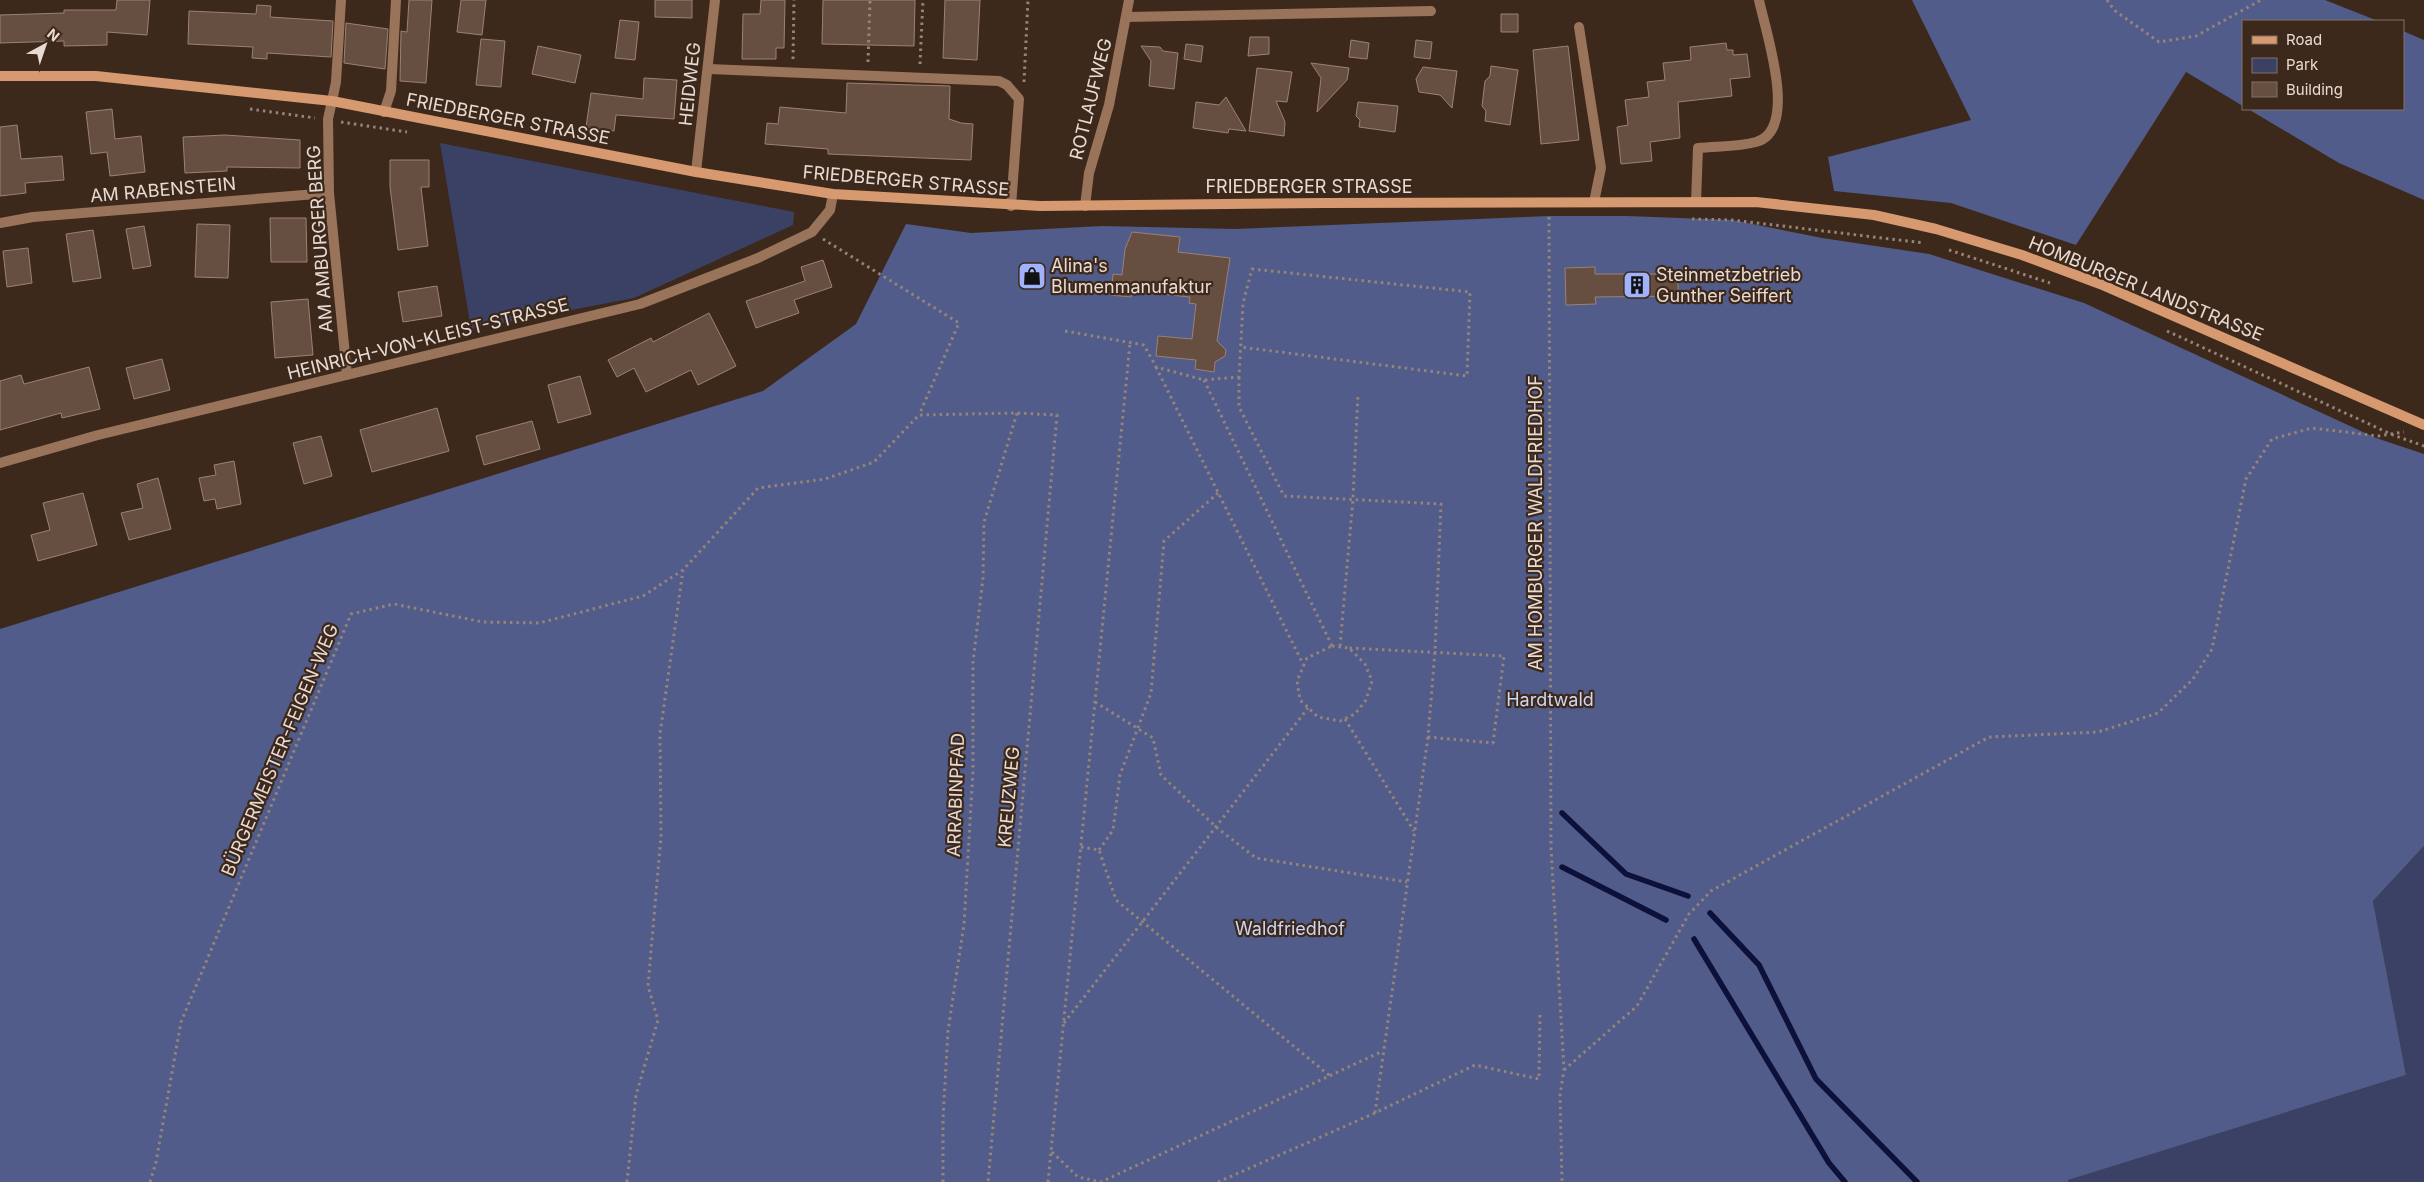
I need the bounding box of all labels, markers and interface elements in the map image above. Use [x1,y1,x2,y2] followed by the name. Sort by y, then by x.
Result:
[20,20,70,70] north arrow
[2242,20,2404,110] legend
[44,25,63,45] text: N
[2286,30,2322,49] text: Road
[1065,36,1116,162] street label: ROTLAUFWEG
[675,41,704,127] street label: HEIDWEG
[2286,55,2319,74] text: Park
[2286,80,2343,99] text: Building
[404,88,612,149] street label: FRIEDBERGER STRASSE
[302,145,337,333] street label: AM AMBURGER BERG
[802,161,1010,200] street label: FRIEDBERGER STRASSE
[89,173,237,206] street label: AM RABENSTEIN
[1205,176,1413,197] street label: FRIEDBERGER STRASSE
[2026,232,2267,345] street label: HOMBURGER LANDSTRASSE
[1051,255,1212,297] place label: Alina's Blumenmanufaktur
[1017,261,1047,291] shop icon: Alina's Blumenmanufaktur
[1656,264,1801,306] place label: Steinmetzbetrieb Gunther Seiffert
[1622,270,1652,300] building icon: Steinmetzbetrieb Gunther Seiffert
[285,293,571,384] street label: HEINRICH-VON-KLEIST-STRASSE
[1525,375,1546,671] street label: AM HOMBURGER WALDFRIEDHOF
[216,620,342,879] street label: BÜRGERMEISTER-FEIGEN-WEG
[1506,689,1594,710] park label: Hardtwald
[943,733,968,857] street label: ARRABINPFAD
[994,746,1023,848] street label: KREUZWEG
[1235,918,1345,939] park label: Waldfriedhof

